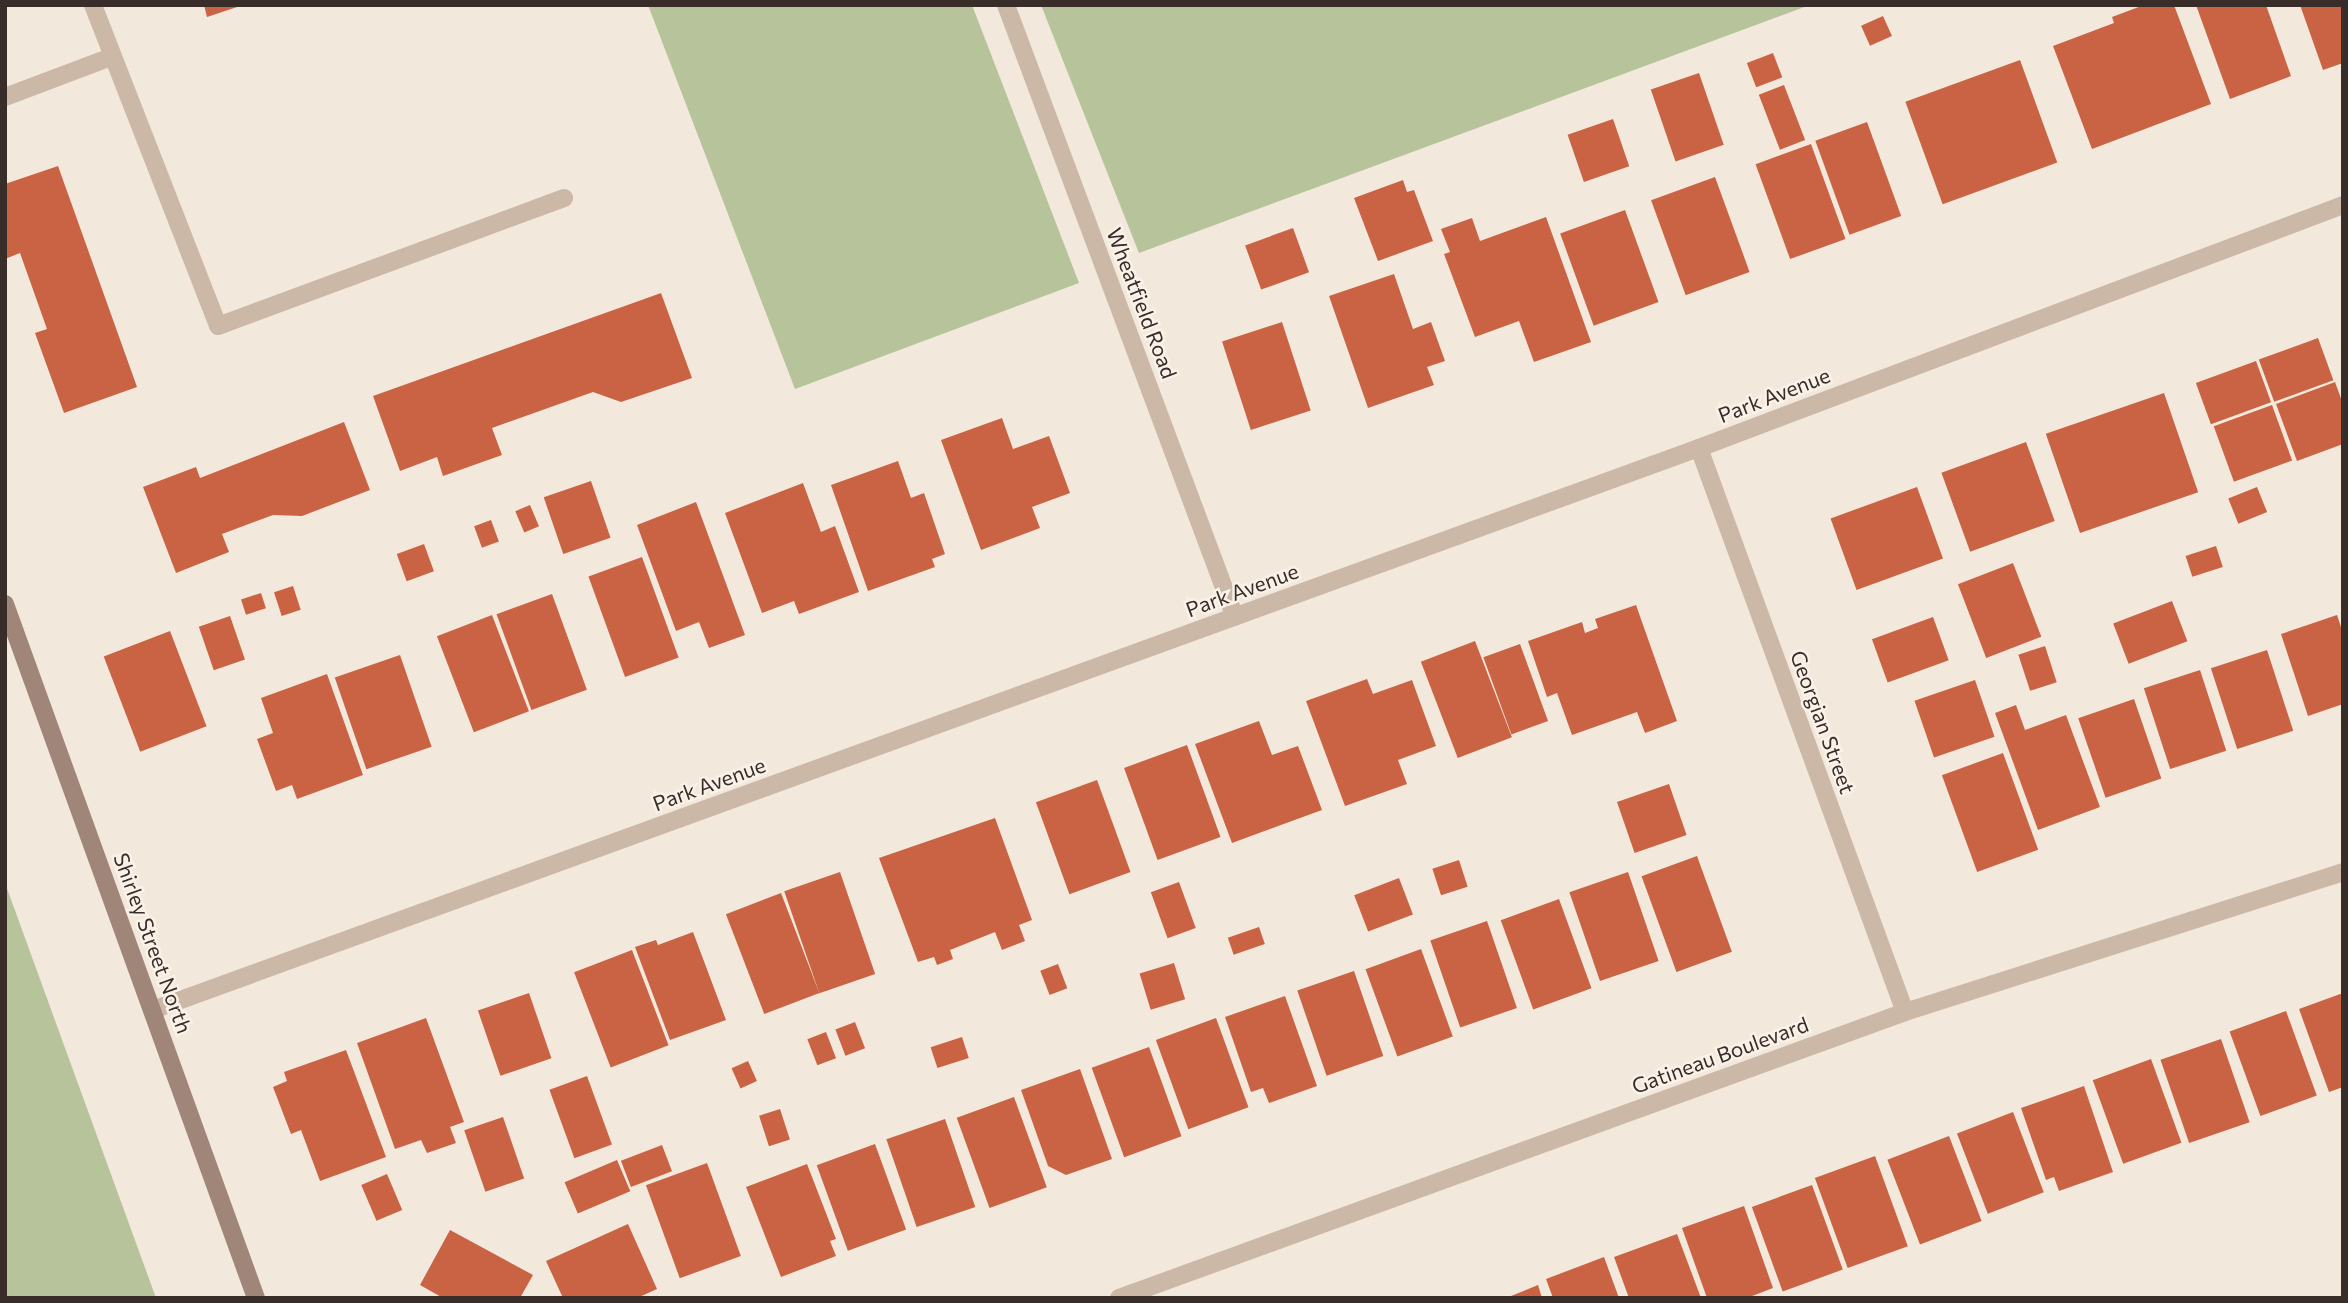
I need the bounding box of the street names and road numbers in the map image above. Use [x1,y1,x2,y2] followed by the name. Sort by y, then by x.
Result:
[1102,224,1182,382] street label: Wheatfield Road
[1714,362,1834,428] street label: Park Avenue
[1182,558,1302,622] street label: Park Avenue
[1785,647,1861,797] street label: Georgian Street
[649,752,769,816] street label: Park Avenue
[109,849,197,1037] street label: Shirley Street North
[1628,1011,1812,1099] street label: Gatineau Boulevard

